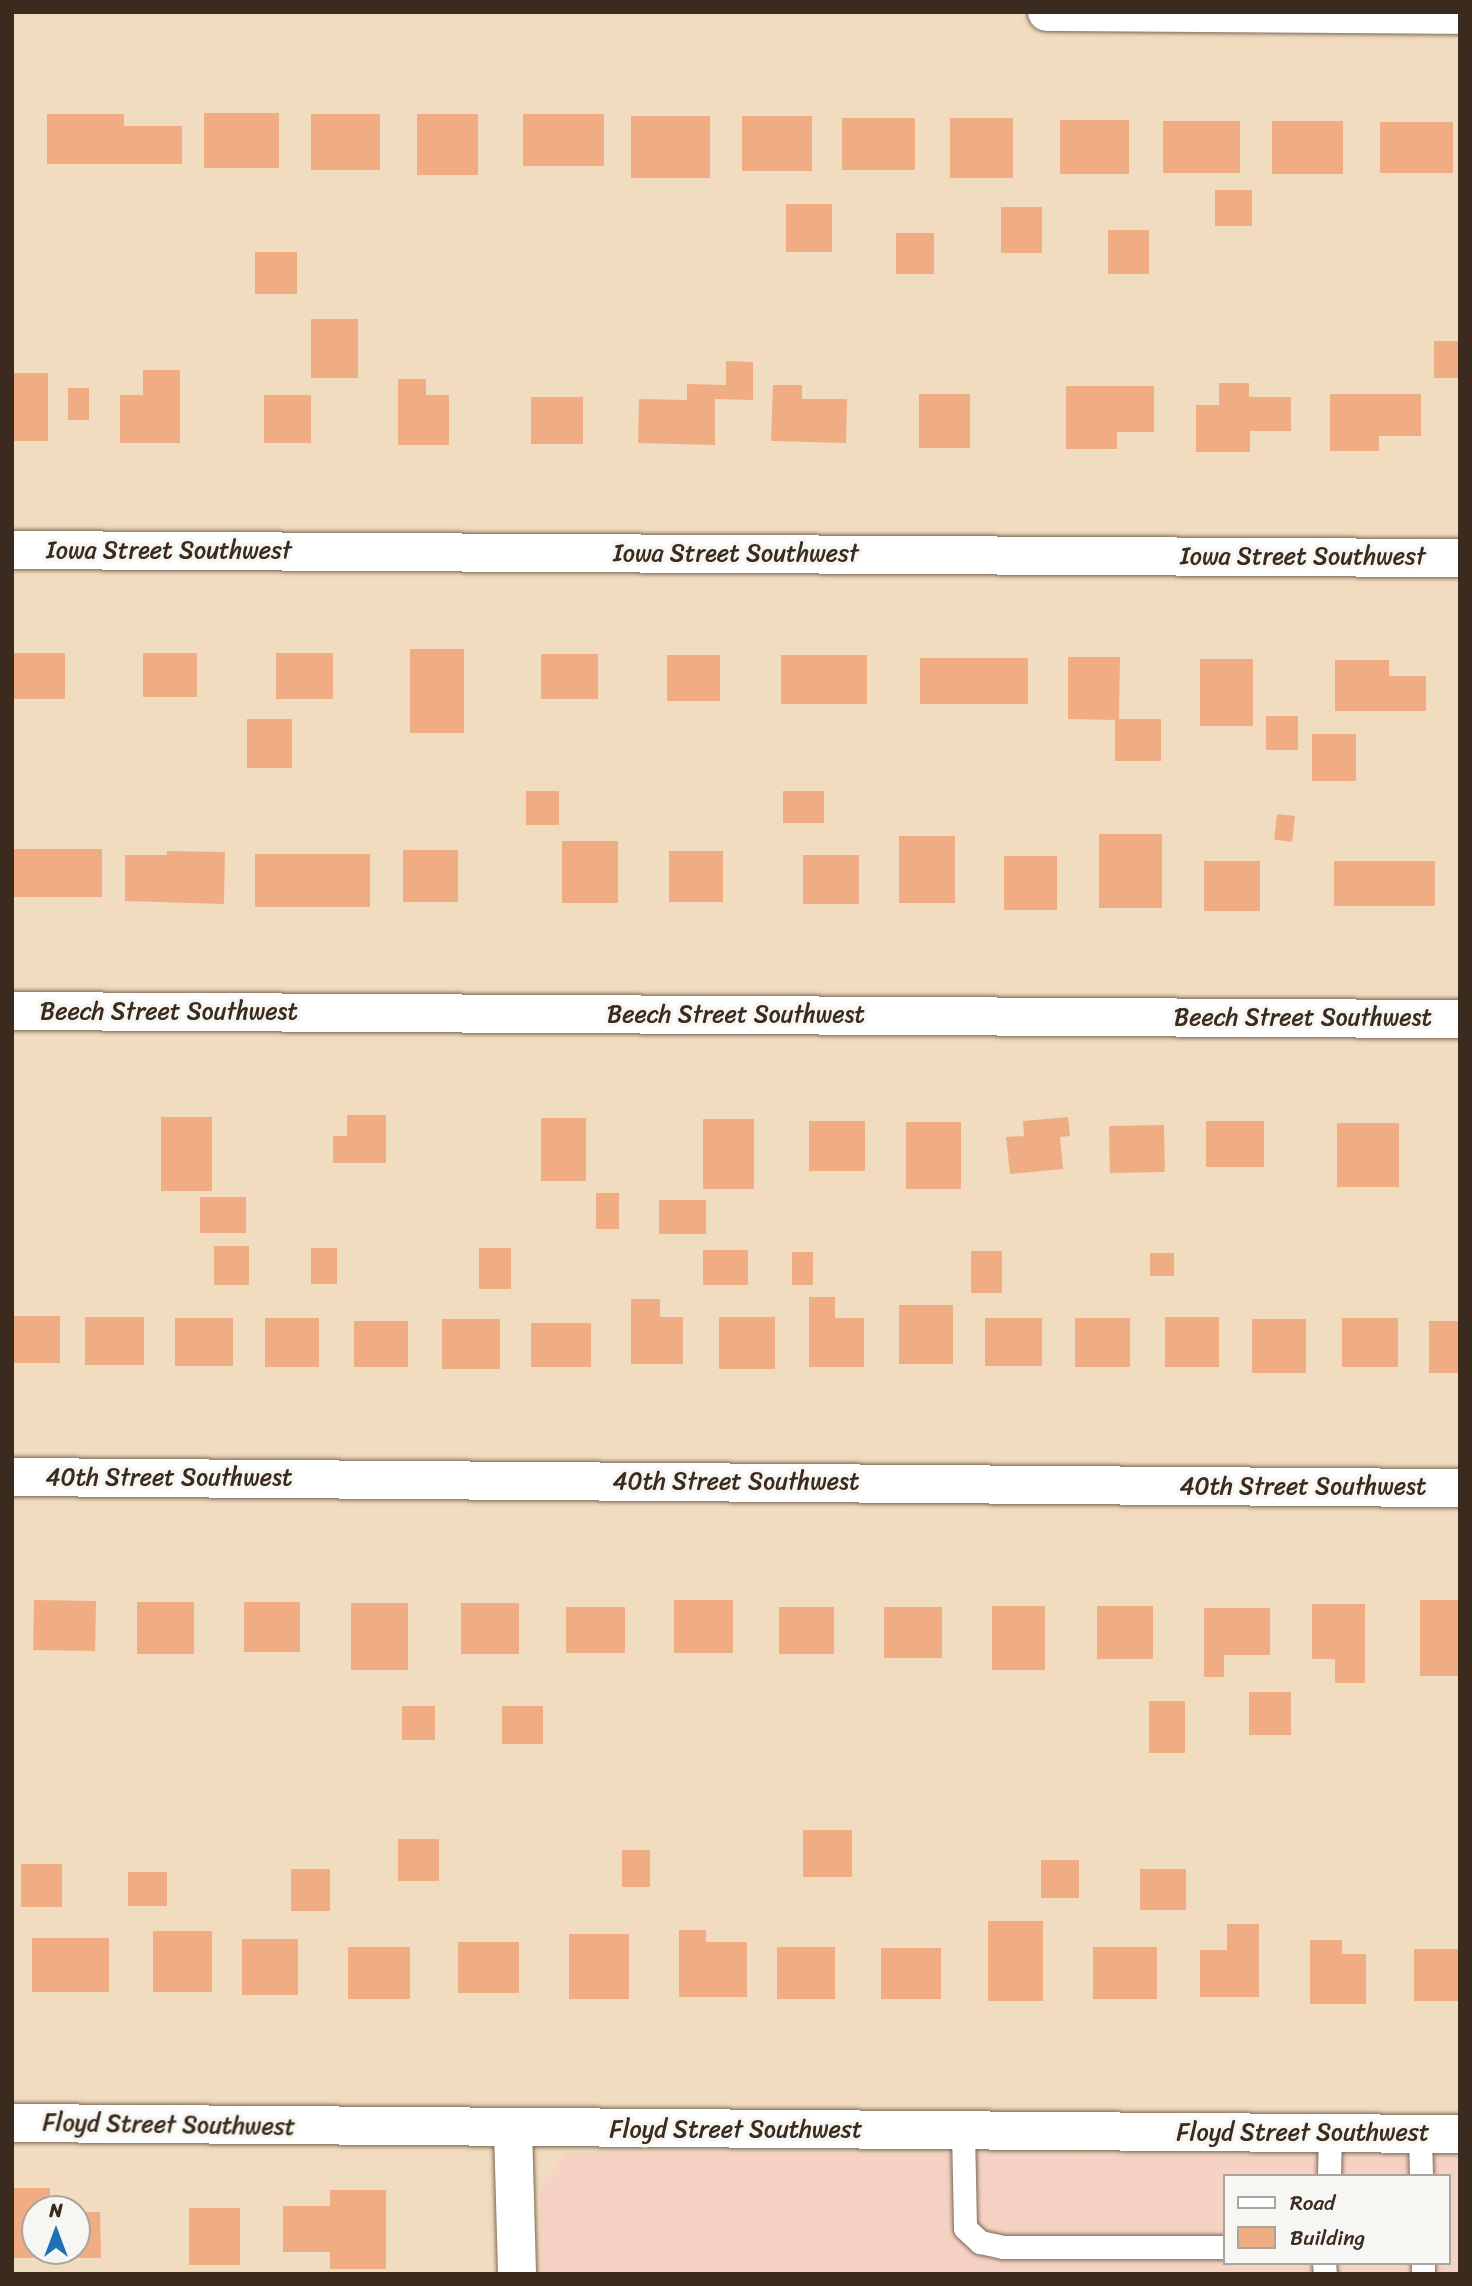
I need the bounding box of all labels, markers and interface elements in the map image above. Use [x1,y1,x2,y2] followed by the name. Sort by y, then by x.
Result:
[46,537,292,565] street label: Iowa Street Southwest
[613,540,859,568] street label: Iowa Street Southwest
[1180,543,1426,571] street label: Iowa Street Southwest
[39,998,299,1026] street label: Beech Street Southwest
[606,1001,866,1029] street label: Beech Street Southwest
[1173,1004,1433,1032] street label: Beech Street Southwest
[45,1464,293,1492] street label: 40th Street Southwest
[612,1468,860,1496] street label: 40th Street Southwest
[1179,1473,1427,1501] street label: 40th Street Southwest
[43,2108,295,2142] street label: Floyd Street Southwest
[610,2116,862,2144] street label: Floyd Street Southwest
[1177,2119,1429,2147] street label: Floyd Street Southwest
[1224,2174,1451,2265] legend
[1290,2184,1335,2222] text: Road
[49,2194,63,2227] text: N
[21,2195,91,2265] north arrow
[1290,2219,1365,2257] text: Building

